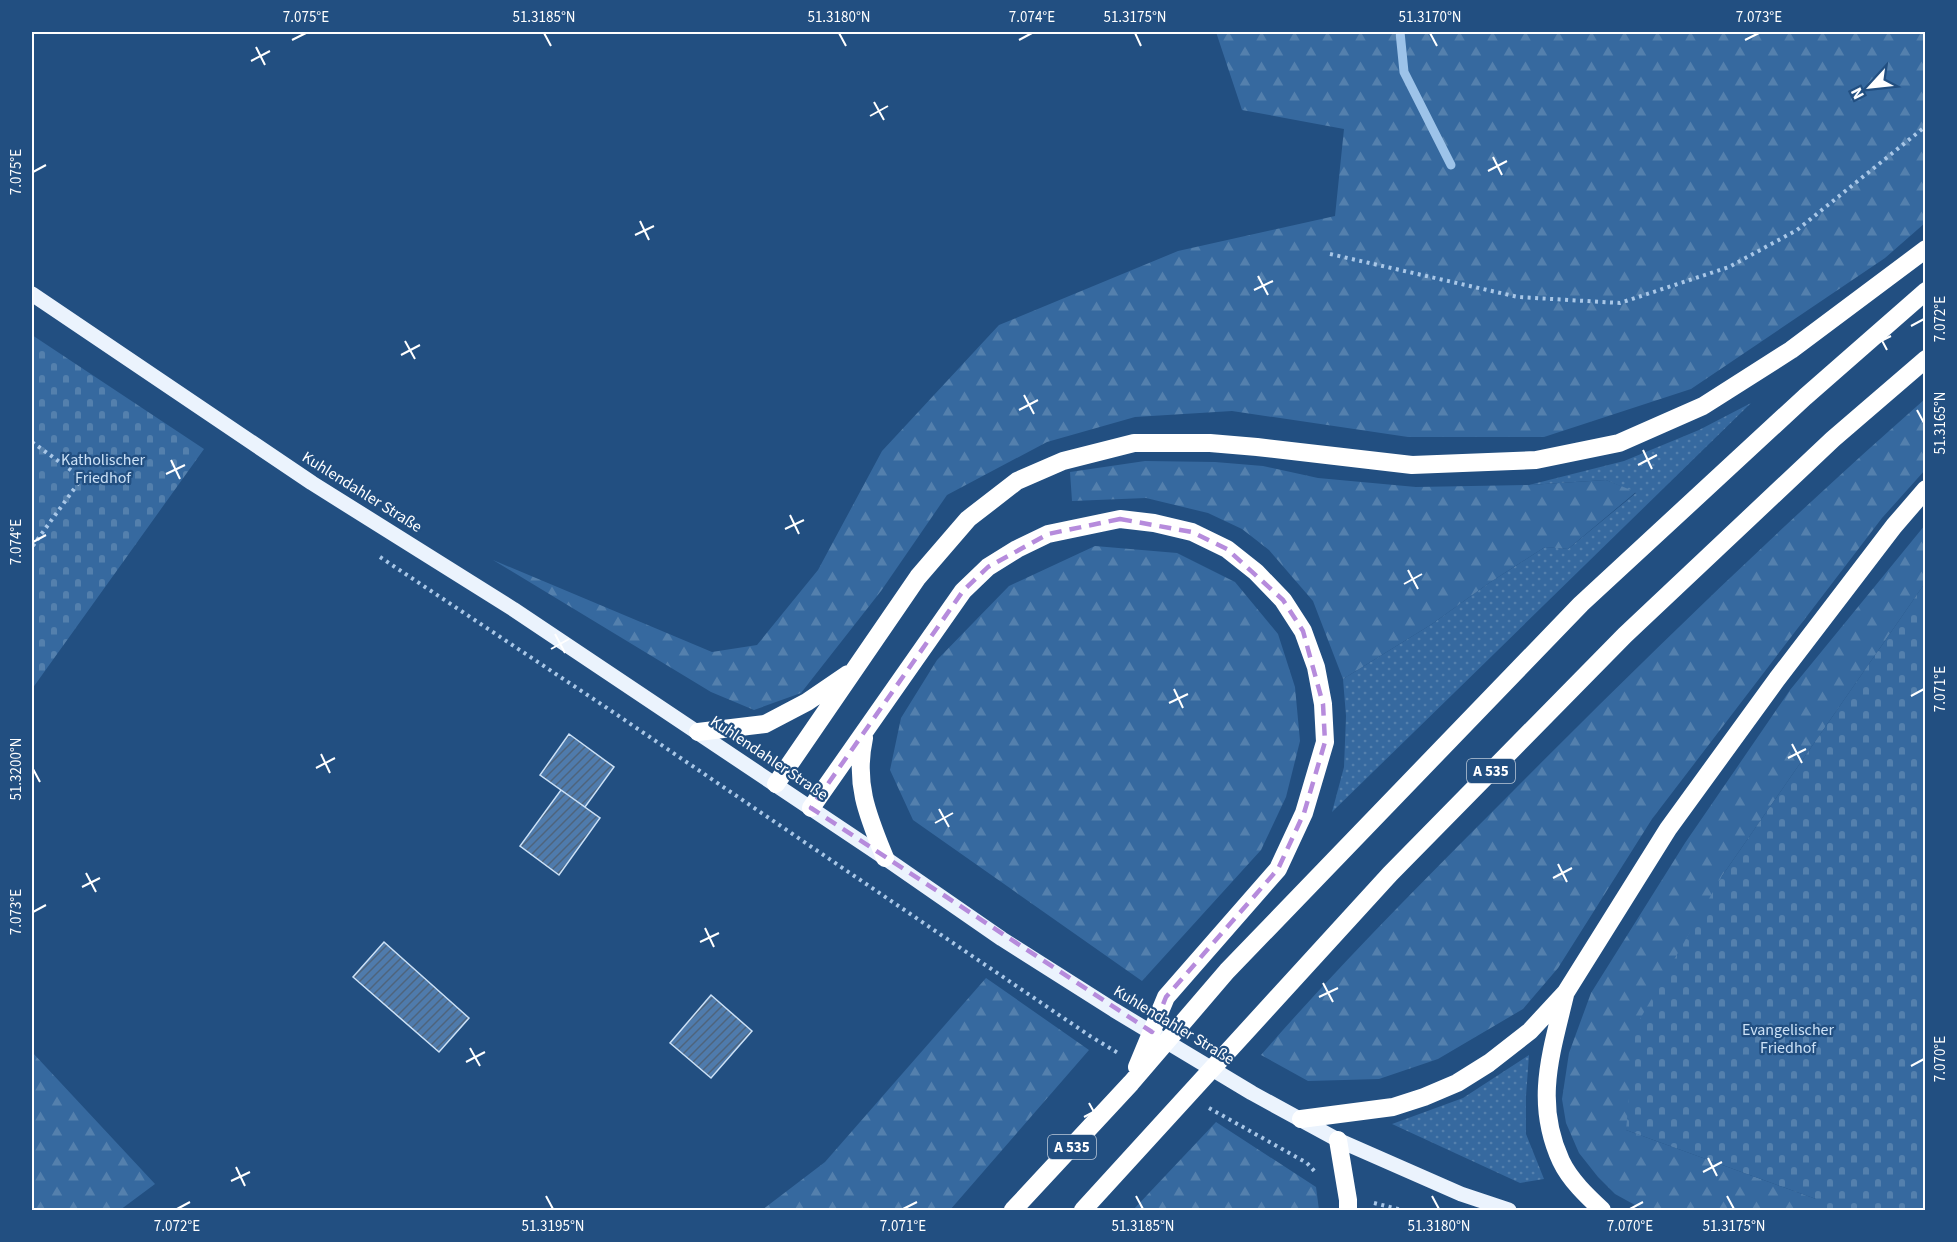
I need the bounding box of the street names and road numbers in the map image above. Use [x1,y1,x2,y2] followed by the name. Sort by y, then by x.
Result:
[298,446,426,538] street label: Kuhlendahler Straße
[706,710,832,806] street label: Kuhlendahler Straße
[1467,759,1515,783] road number: A 535
[1109,980,1239,1070] street label: Kuhlendahler Straße
[1048,1135,1096,1159] road number: A 535

